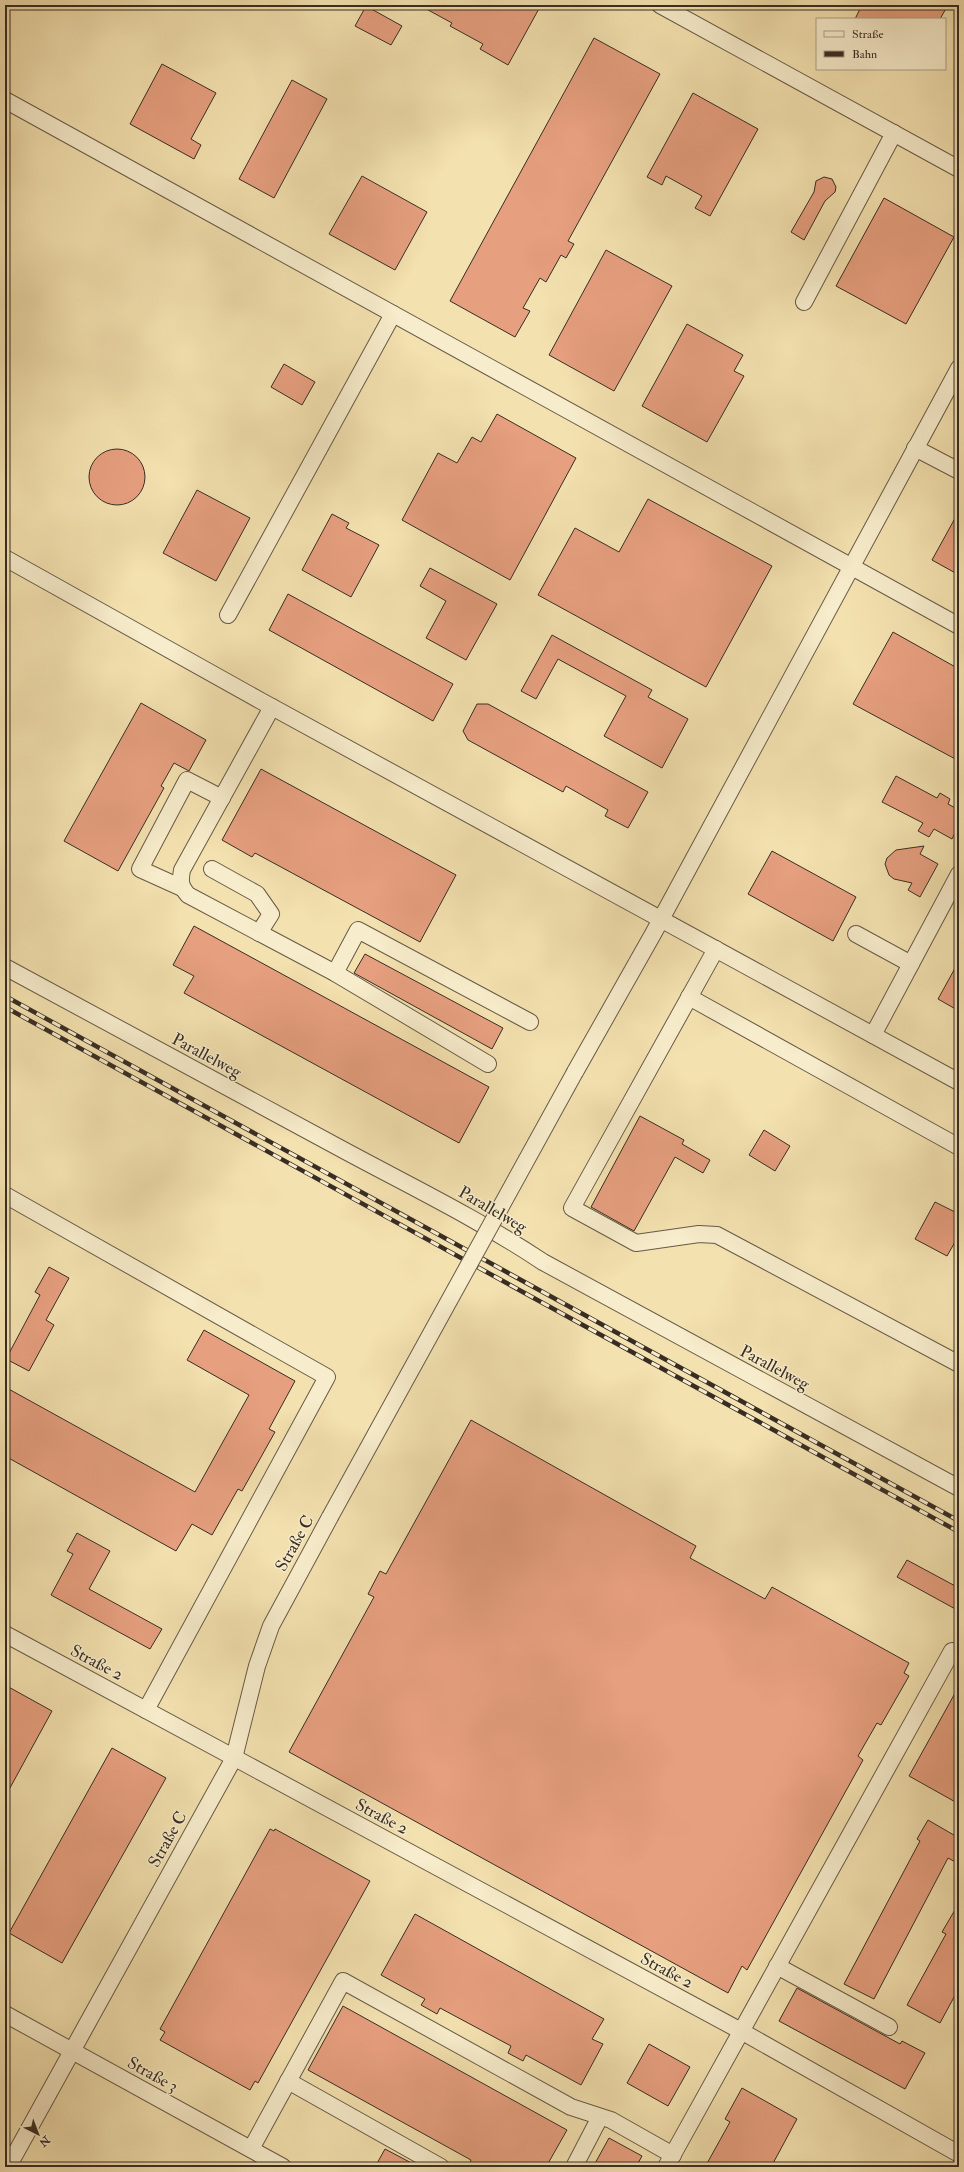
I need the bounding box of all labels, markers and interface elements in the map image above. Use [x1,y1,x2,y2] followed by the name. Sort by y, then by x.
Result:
[816,18,946,70] legend
[852,27,883,42] text: Straße
[852,47,877,62] text: Bahn
[168,1028,246,1083] street label: Parallelweg
[455,1181,531,1238] street label: Parallelweg
[736,1340,814,1395] street label: Parallelweg
[271,1512,318,1575] street label: Straße C
[67,1640,127,1685] street label: Straße 2
[352,1794,412,1839] street label: Straße 2
[144,1808,191,1871] street label: Straße C
[637,1948,697,1993] street label: Straße 2
[124,2052,182,2097] street label: Straße 3
[18,2114,58,2154] north arrow
[35,2132,53,2150] text: N

